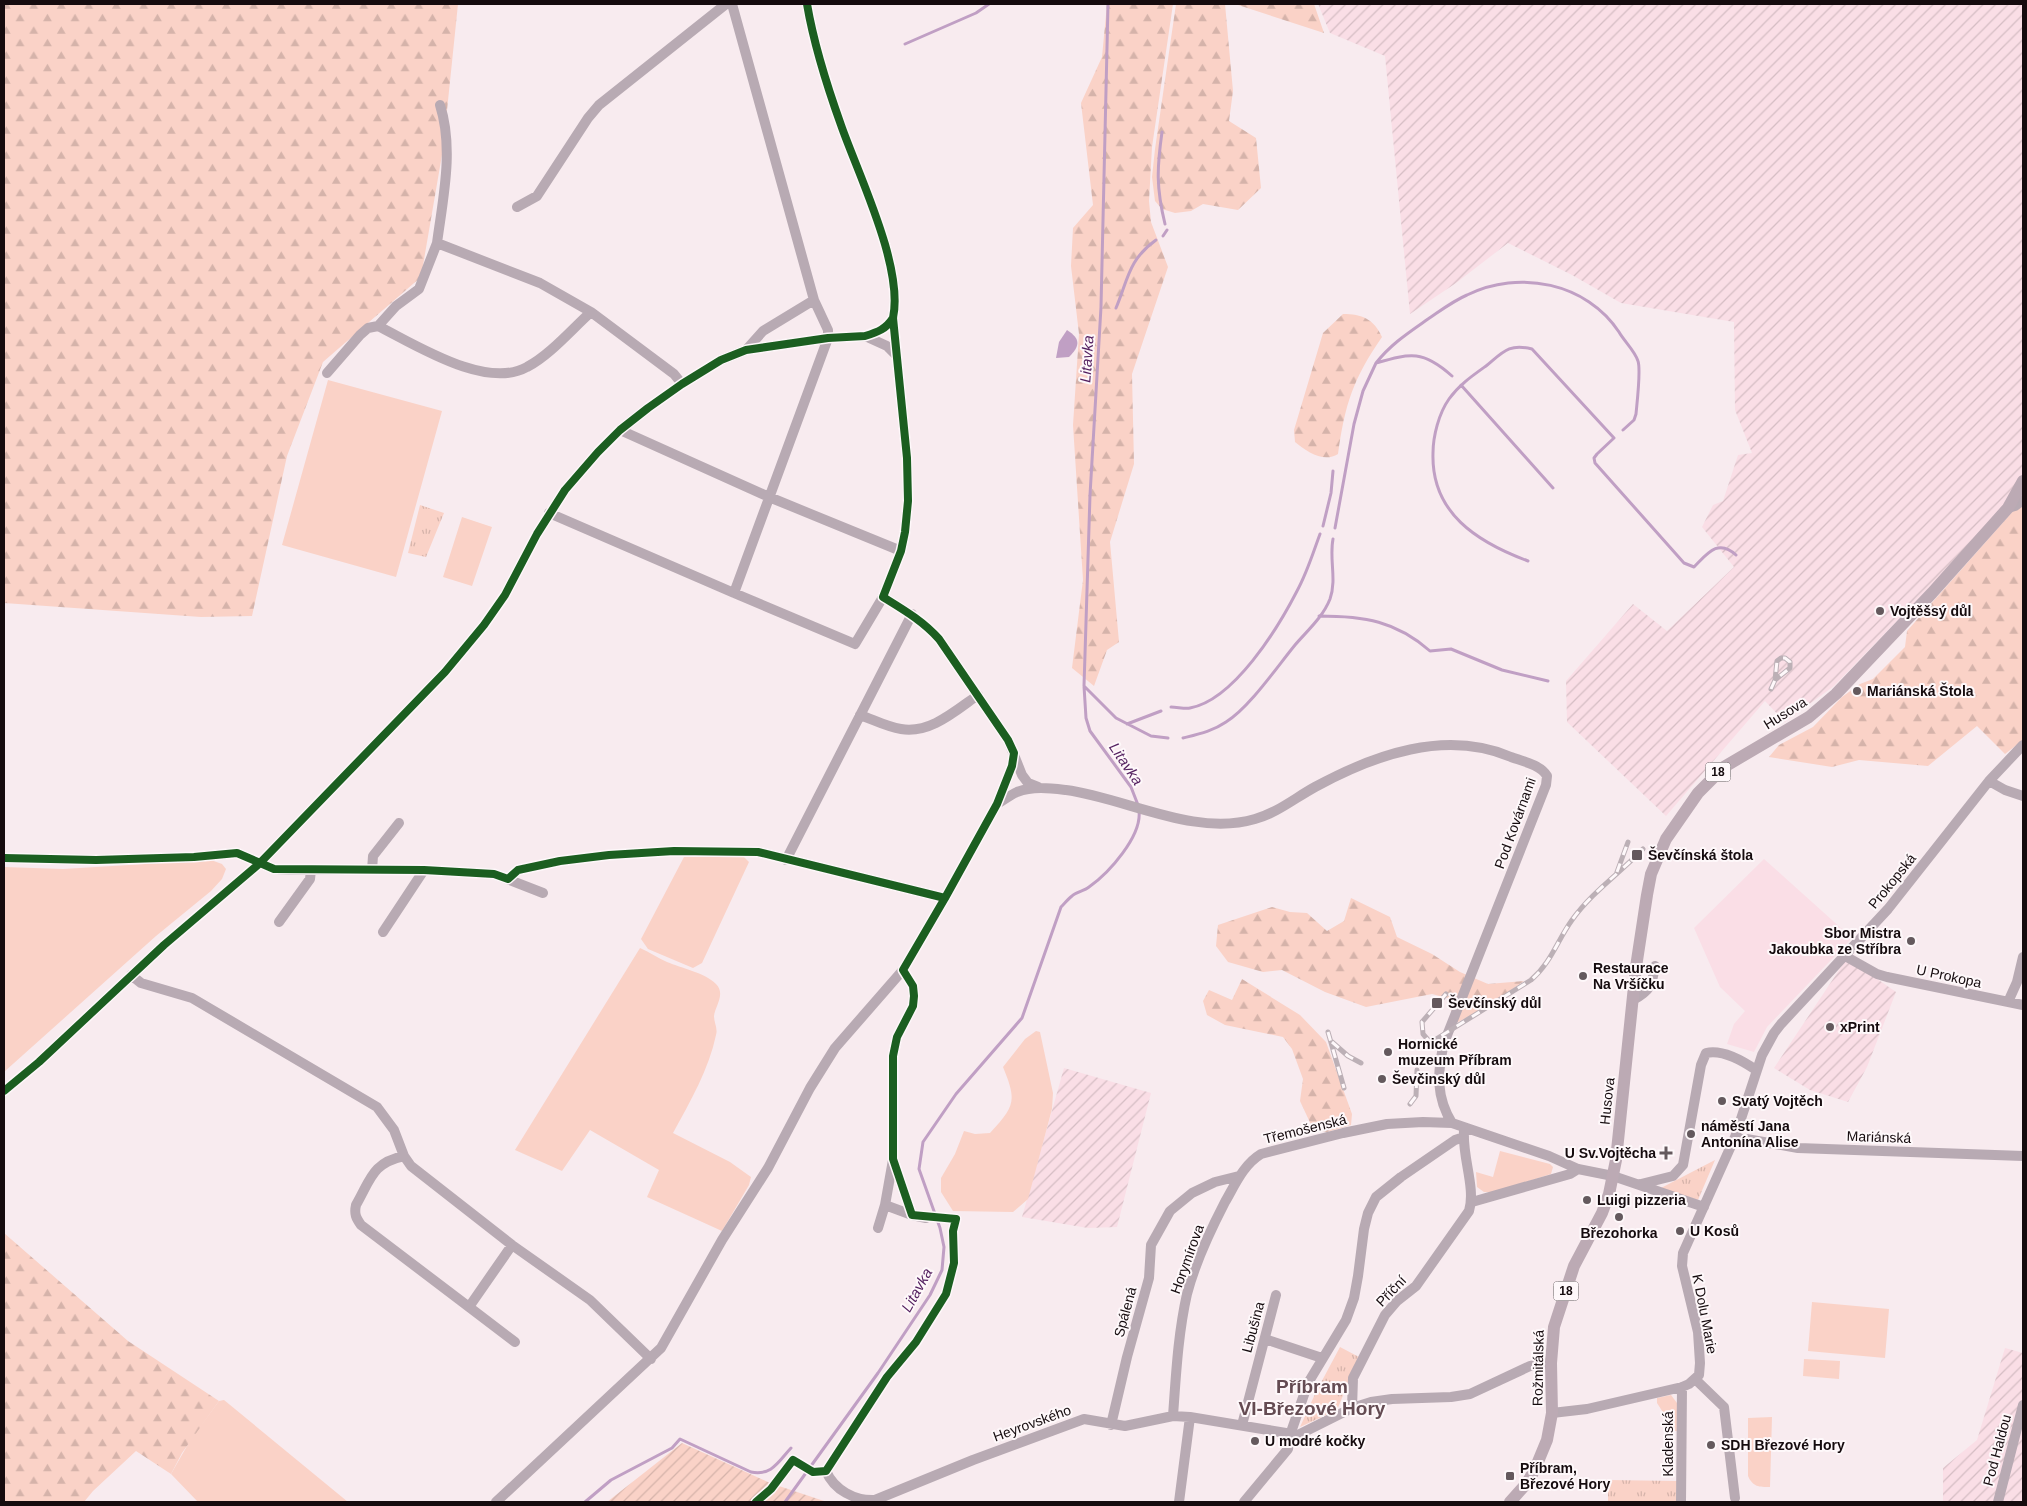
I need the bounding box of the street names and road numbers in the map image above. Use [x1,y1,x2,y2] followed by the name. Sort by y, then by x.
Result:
[1761,694,1810,732] street label: Husova
[1706,762,1730,782] road number: 18
[1491,775,1539,871] street label: Pod Kovárnami
[1865,850,1919,912] street label: Prokopská
[1915,961,1983,991] street label: U Prokopa
[1597,1076,1617,1125] street label: Husova
[1262,1111,1348,1147] street label: Třemošenská
[1846,1128,1912,1146] street label: Mariánská
[1167,1222,1207,1296] street label: Horymírova
[1373,1272,1410,1310] street label: Příční
[1689,1273,1721,1355] street label: K Dolu Marie
[1554,1282,1578,1300] road number: 18
[1111,1285,1139,1339] street label: Spálená
[1239,1300,1268,1354] street label: Libušina
[1529,1330,1547,1406] street label: Rožmitálská
[991,1401,1073,1444] street label: Heyrovského
[1660,1411,1676,1477] street label: Kladenská
[1980,1413,2014,1487] street label: Pod Haldou

